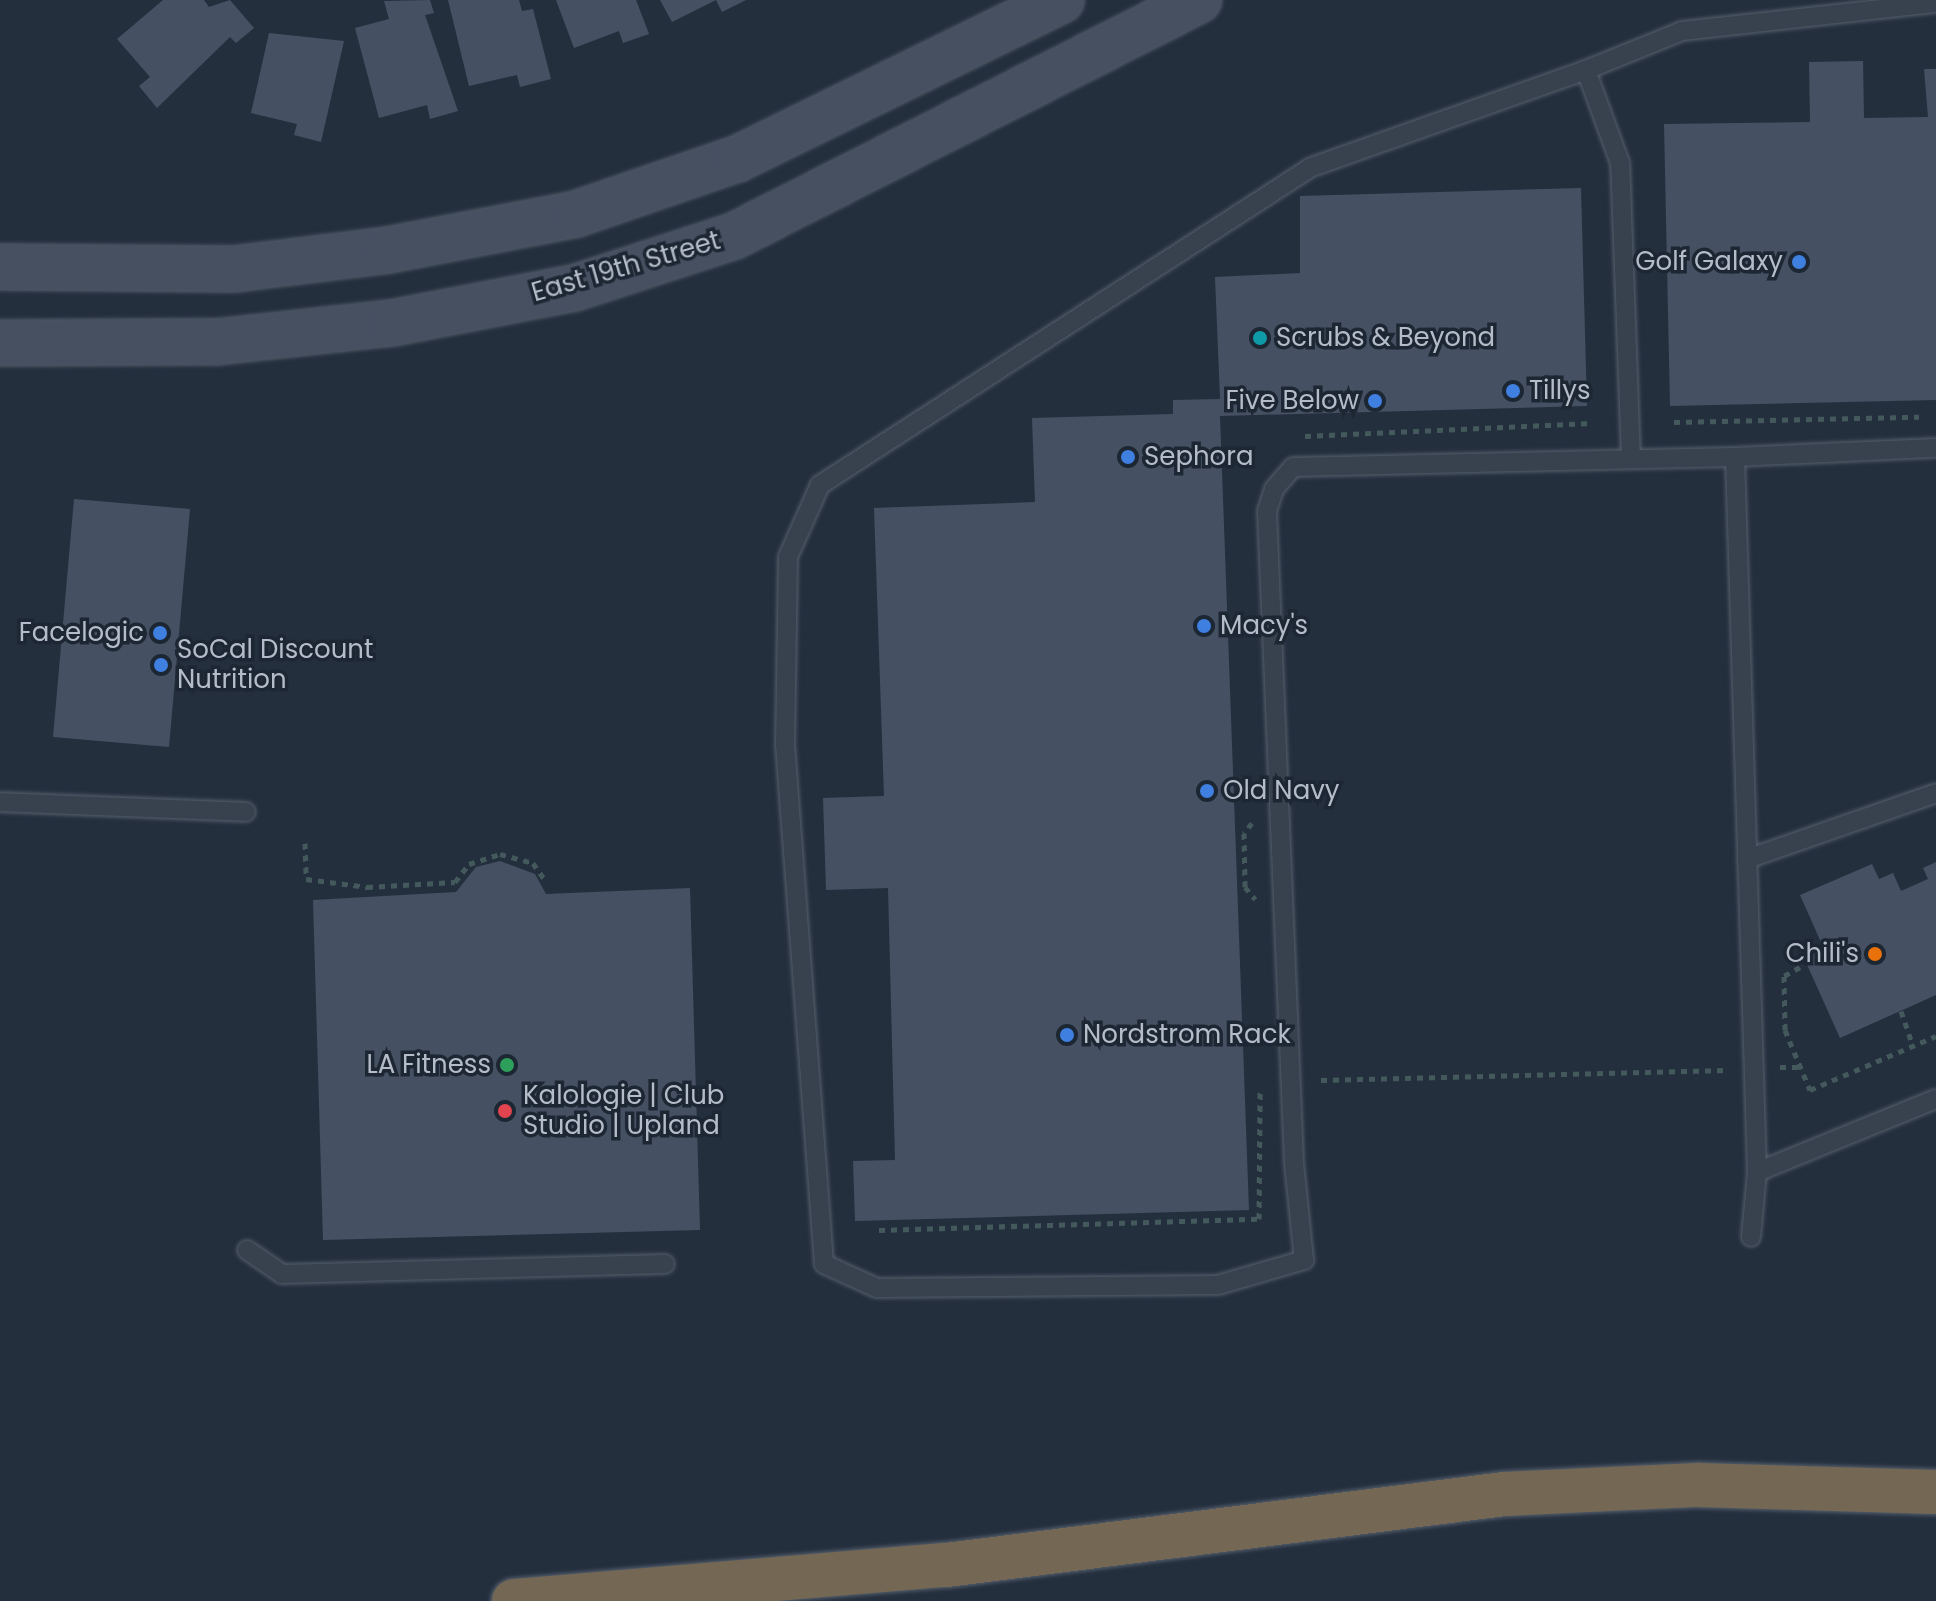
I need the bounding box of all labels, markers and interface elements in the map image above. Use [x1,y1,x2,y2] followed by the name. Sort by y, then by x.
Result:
[528,225,724,309] street label: East 19th Street
[1635,246,1783,278] place label: Golf Galaxy
[1790,253,1808,271] marker: Golf Galaxy
[1276,322,1495,354] place label: Scrubs & Beyond
[1251,329,1269,347] marker: Scrubs & Beyond
[1529,375,1590,407] place label: Tillys
[1504,382,1522,400] marker: Tillys
[1225,385,1359,417] place label: Five Below
[1366,392,1384,410] marker: Five Below
[1144,441,1254,473] place label: Sephora
[1119,448,1137,466] marker: Sephora
[1220,610,1308,642] place label: Macy's
[19,617,144,649] place label: Facelogic
[1195,617,1213,635] marker: Macy's
[151,624,169,642] marker: Facelogic
[177,634,373,696] place label: SoCal Discount Nutrition
[152,656,170,674] marker: SoCal Discount Nutrition
[1223,775,1339,807] place label: Old Navy
[1198,782,1216,800] marker: Old Navy
[1785,938,1859,970] place label: Chili's
[1866,945,1884,963] marker: Chili's
[1083,1019,1291,1051] place label: Nordstrom Rack
[1058,1026,1076,1044] marker: Nordstrom Rack
[366,1049,491,1081] place label: LA Fitness
[498,1056,516,1074] marker: LA Fitness
[523,1080,724,1142] place label: Kalologie | Club Studio | Upland
[494,1100,516,1122] marker: Kalologie | Club Studio | Upland

